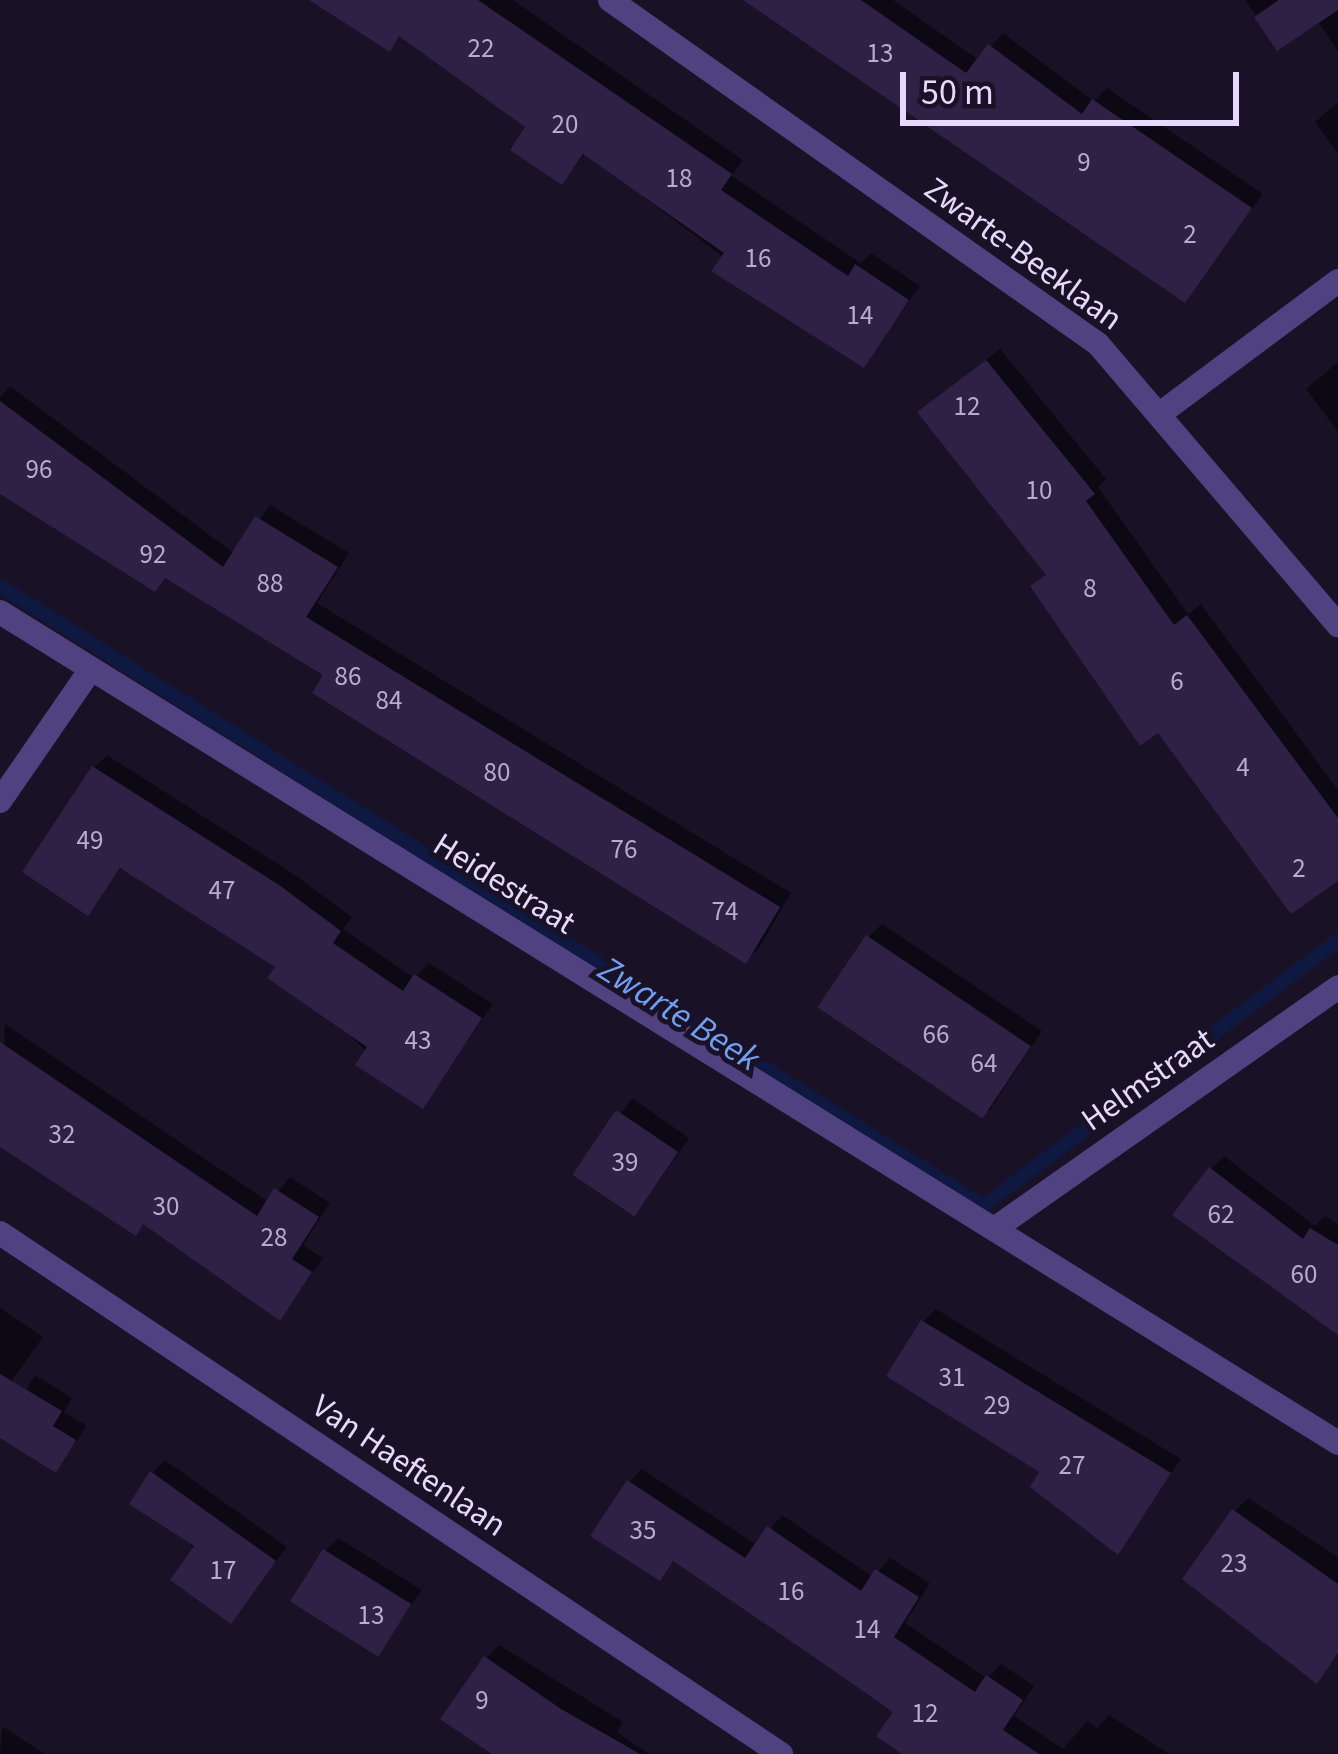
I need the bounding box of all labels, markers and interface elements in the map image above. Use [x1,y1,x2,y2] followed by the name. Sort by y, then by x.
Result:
[468,33,494,65] house number: 22
[867,38,893,70] house number: 13
[906,48,1245,122] scale bar
[921,67,994,118] text: 50 m
[552,109,578,141] house number: 20
[1077,147,1091,179] house number: 9
[666,163,692,195] house number: 18
[916,169,1130,339] street label: Zwarte-Beeklaan
[1183,219,1197,251] house number: 2
[745,243,771,275] house number: 16
[847,300,873,332] house number: 14
[954,391,980,423] house number: 12
[26,454,52,486] house number: 96
[1026,475,1052,507] house number: 10
[140,539,166,571] house number: 92
[257,568,283,600] house number: 88
[1083,573,1097,605] house number: 8
[335,661,361,693] house number: 86
[1170,666,1184,698] house number: 6
[376,685,402,717] house number: 84
[1236,752,1250,784] house number: 4
[484,757,510,789] house number: 80
[77,825,103,857] house number: 49
[426,825,582,943] street label: Heidestraat
[611,834,637,866] house number: 76
[1292,853,1306,885] house number: 2
[209,875,235,907] house number: 47
[712,896,738,928] house number: 74
[590,947,768,1081] water label: Zwarte Beek
[923,1019,949,1051] house number: 66
[1074,1020,1222,1140] street label: Helmstraat
[405,1025,431,1057] house number: 43
[971,1048,997,1080] house number: 64
[49,1119,75,1151] house number: 32
[612,1147,638,1179] house number: 39
[153,1191,179,1223] house number: 30
[1208,1199,1234,1231] house number: 62
[261,1222,287,1254] house number: 28
[1291,1259,1317,1291] house number: 60
[939,1362,965,1394] house number: 31
[305,1387,513,1545] street label: Van Haeftenlaan
[984,1390,1010,1422] house number: 29
[1059,1450,1085,1482] house number: 27
[630,1515,656,1547] house number: 35
[1221,1548,1247,1580] house number: 23
[210,1555,236,1587] house number: 17
[778,1576,804,1608] house number: 16
[358,1600,384,1632] house number: 13
[854,1614,880,1646] house number: 14
[475,1685,489,1717] house number: 9
[912,1698,938,1730] house number: 12

